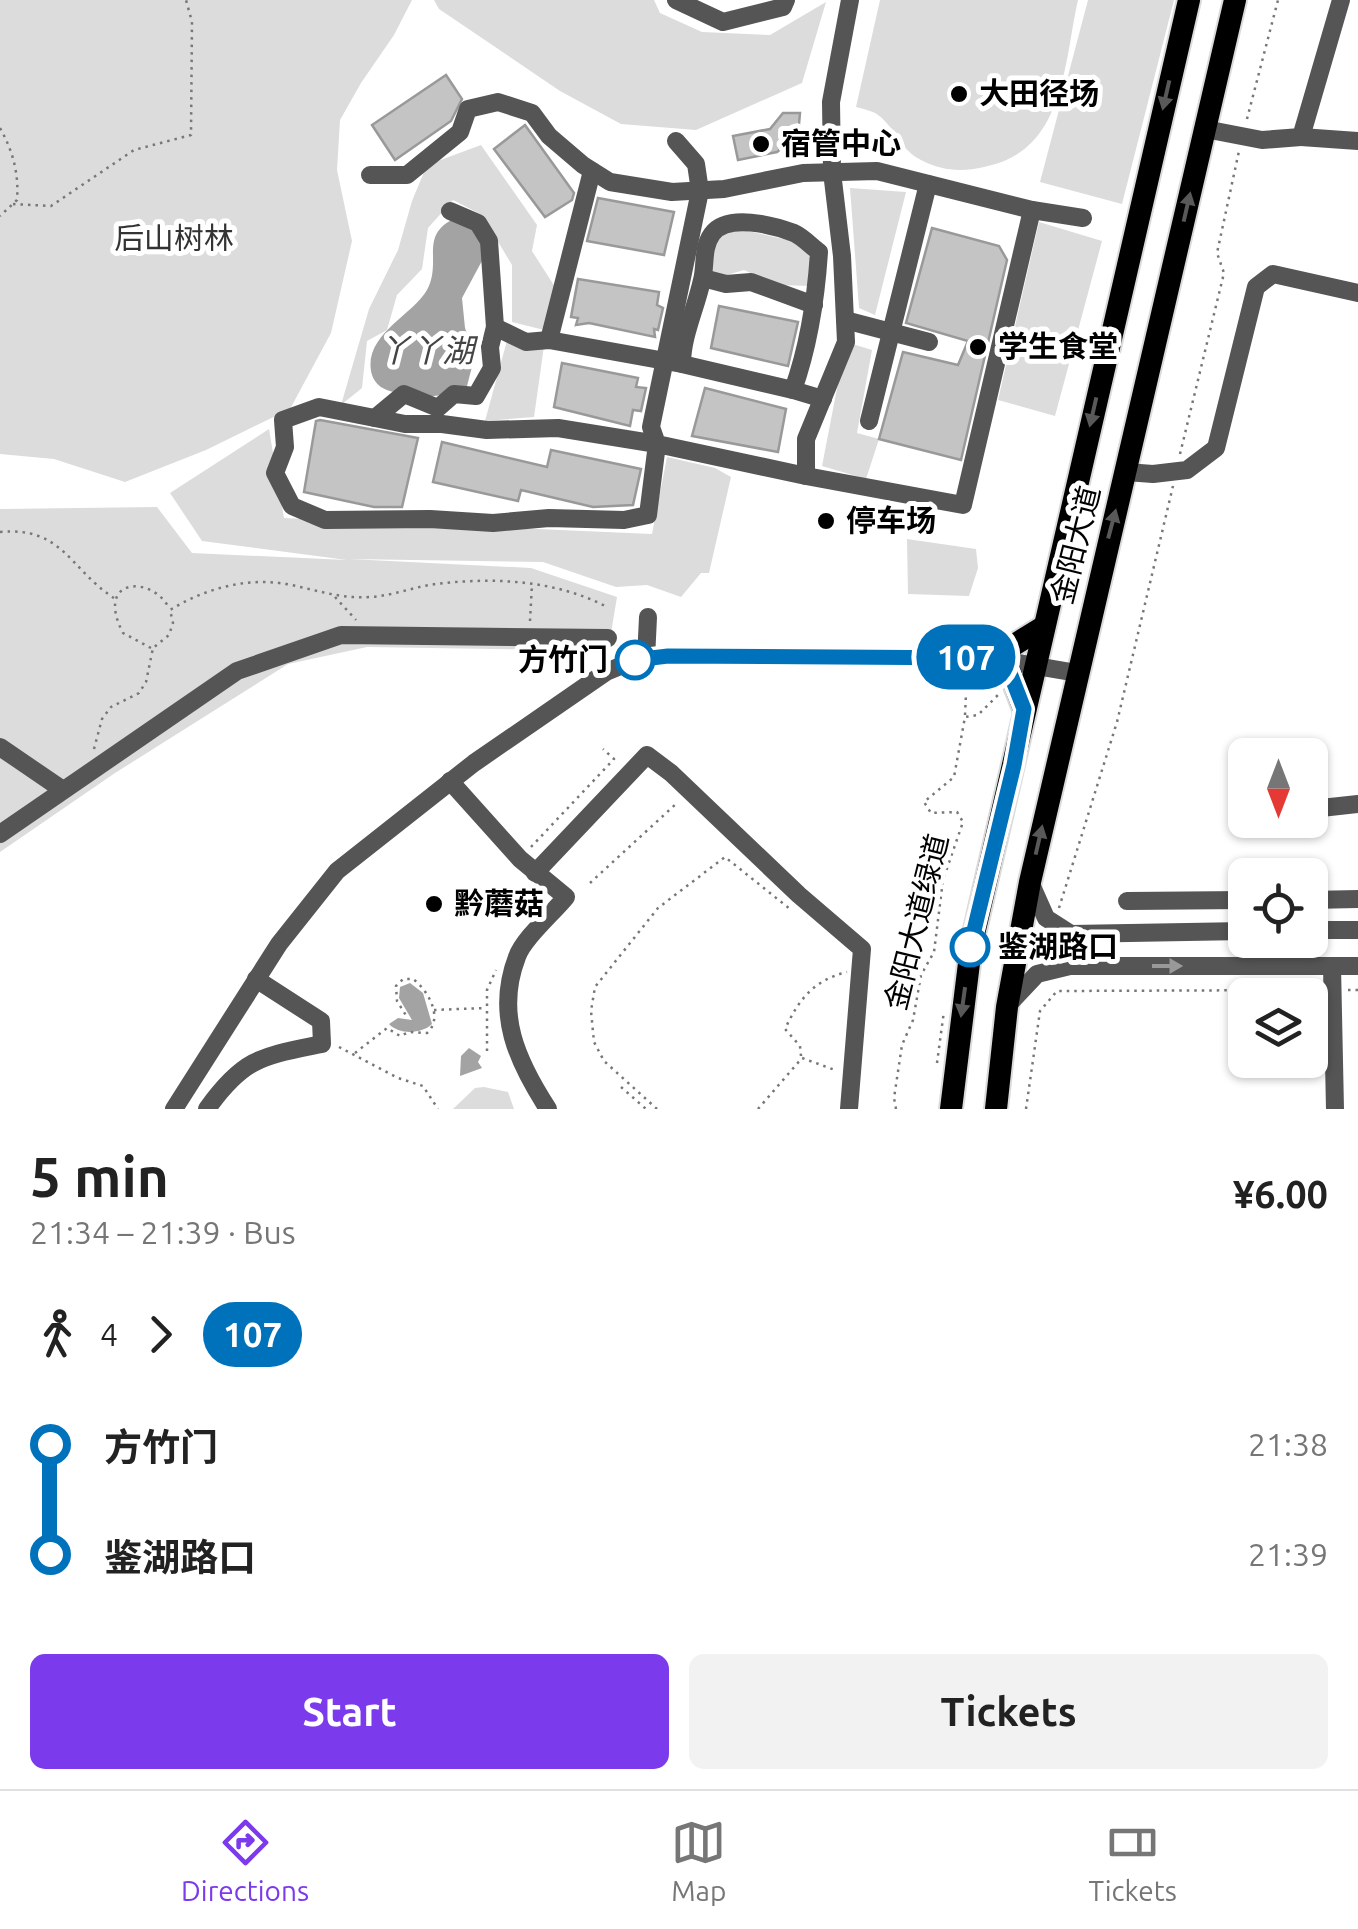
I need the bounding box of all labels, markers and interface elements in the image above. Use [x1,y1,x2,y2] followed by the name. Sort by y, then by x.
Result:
[979,76,1099,110] place label: 大田径场
[1158,80,1174,111] one-way arrow
[948,83,970,105] marker: 大田径场
[781,126,901,160] place label: 宿管中心
[750,133,772,155] marker: 宿管中心
[1180,191,1195,222] one-way arrow
[114,221,234,255] park label: 后山树林
[998,329,1118,363] place label: 学生食堂
[378,332,479,368] water label: 丫丫湖
[967,336,989,358] marker: 学生食堂
[1085,396,1101,427] one-way arrow
[1044,482,1106,607] street label: 金阳大道
[846,503,936,537] place label: 停车场
[1105,508,1121,539] one-way arrow
[815,510,837,532] marker: 停车场
[908,624,1024,690] line badge: 107
[936,637,996,677] text: 107
[616,641,654,679] marker: 方竹门
[518,642,608,676] place label: 方竹门
[1228,738,1328,838] north arrow
[1228,738,1328,1078] map controls
[1032,824,1047,855] one-way arrow
[878,830,954,1013] street label: 金阳大道绿道
[1228,858,1328,958] button: locate
[454,886,544,920] place label: 黔蘑菇
[423,893,445,915] marker: 黔蘑菇
[951,928,989,966] marker: 鉴湖路口
[998,929,1118,963] place label: 鉴湖路口
[1152,958,1184,974] one-way arrow
[1228,978,1328,1078] button: layers
[954,987,970,1018] one-way arrow
[30,1146,169,1207] text: 5 min
[1233,1173,1328,1215] text: ¥6.00
[30,1214,296,1250] text: 21:34 – 21:39 · Bus
[30,1307,85,1362] icon: walk
[133,1307,188,1362] icon: forward
[223,1314,282,1354] text: 107
[100,1316,118,1352] text: 4
[104,1426,218,1468] text: 方竹门
[1248,1426,1328,1462] text: 21:38
[104,1536,256,1578] text: 鉴湖路口
[1248,1536,1328,1572] text: 21:39
[30,1654,669,1769] button: Start
[689,1654,1328,1769] button: Tickets
[181,1815,309,1906] tab: Directions
[671,1815,726,1906] tab: Map
[1089,1815,1177,1906] tab: Tickets

